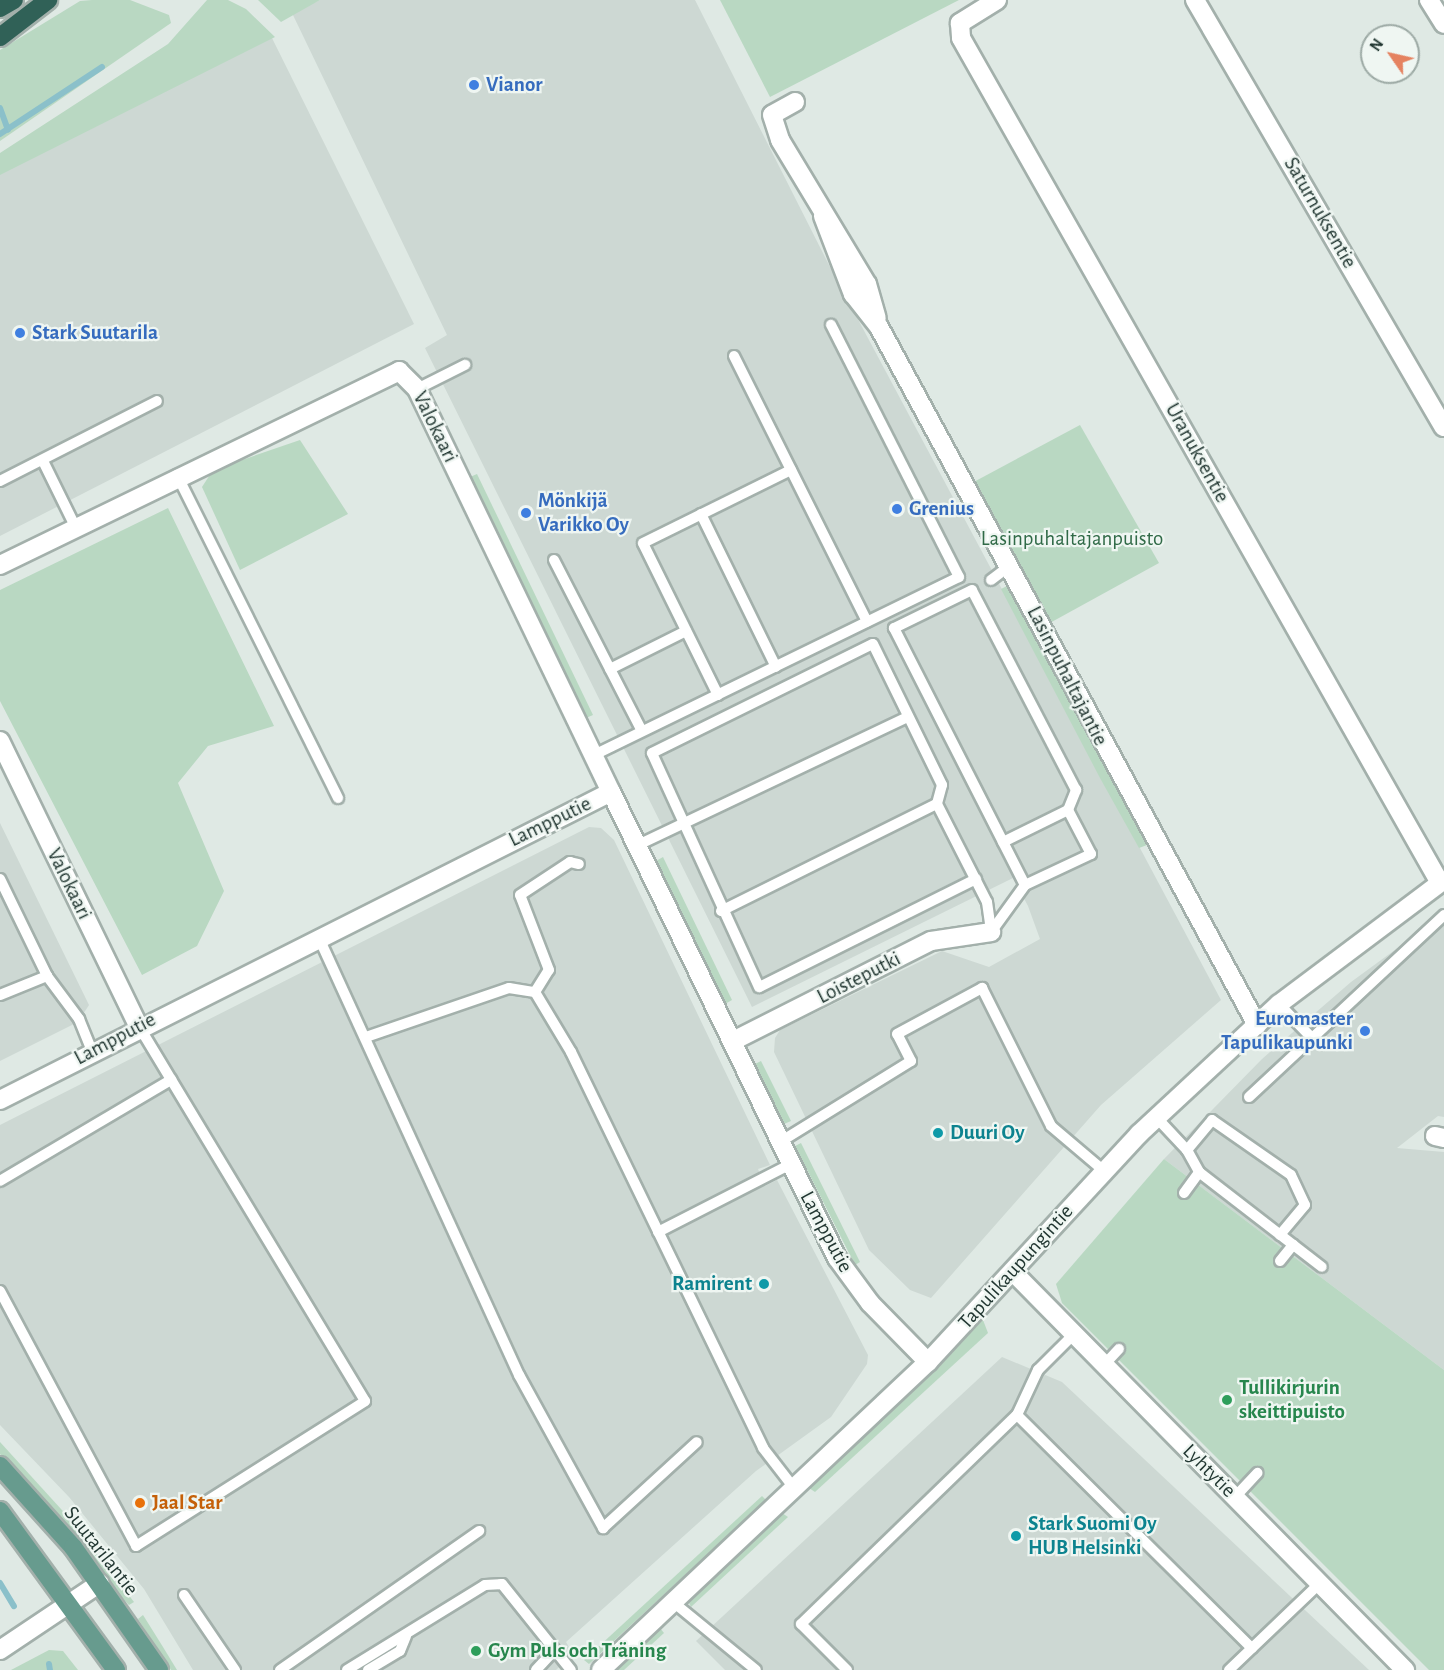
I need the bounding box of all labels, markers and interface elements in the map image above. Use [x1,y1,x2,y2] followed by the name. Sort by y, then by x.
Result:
[1360,24,1420,84] north arrow
[1367,36,1386,54] text: N
[486,72,542,98] place label: Vianor
[467,78,481,92] marker: Vianor
[1278,153,1362,273] street label: Saturnuksentie
[32,320,158,346] place label: Stark Suutarila
[13,326,27,340] marker: Stark Suutarila
[407,387,463,467] street label: Valokaari
[1159,399,1235,507] street label: Uranuksentie
[538,488,629,538] place label: Mönkijä Varikko Oy
[909,496,974,522] place label: Grenius
[890,502,904,516] marker: Grenius
[519,506,533,520] marker: Mönkijä Varikko Oy
[981,526,1163,552] park label: Lasinpuhaltajanpuisto
[1021,602,1113,750] street label: Lasinpuhaltajantie
[505,791,595,853] street label: Lampputie
[41,844,97,924] street label: Valokaari
[813,946,905,1010] street label: Loisteputki
[1221,1006,1353,1056] place label: Euromaster Tapulikaupunki
[70,1007,160,1071] street label: Lampputie
[1358,1024,1372,1038] marker: Euromaster Tapulikaupunki
[950,1120,1025,1146] place label: Duuri Oy
[931,1126,945,1140] marker: Duuri Oy
[794,1187,858,1277] street label: Lampputie
[953,1199,1079,1335] street label: Tapulikaupungintie
[672,1271,752,1297] place label: Ramirent
[757,1277,771,1291] marker: Ramirent
[1239,1375,1345,1425] place label: Tullikirjurin skeittipuisto
[1220,1393,1234,1407] marker: Tullikirjurin skeittipuisto
[1177,1439,1241,1503] street label: Lyhtytie
[152,1490,222,1516] place label: Jaal Star
[133,1496,147,1510] marker: Jaal Star
[58,1501,144,1601] street label: Suutarilantie
[1028,1511,1157,1561] place label: Stark Suomi Oy HUB Helsinki
[1009,1529,1023,1543] marker: Stark Suomi Oy HUB Helsinki
[488,1638,666,1664] place label: Gym Puls och Träning
[469,1644,483,1658] marker: Gym Puls och Träning

